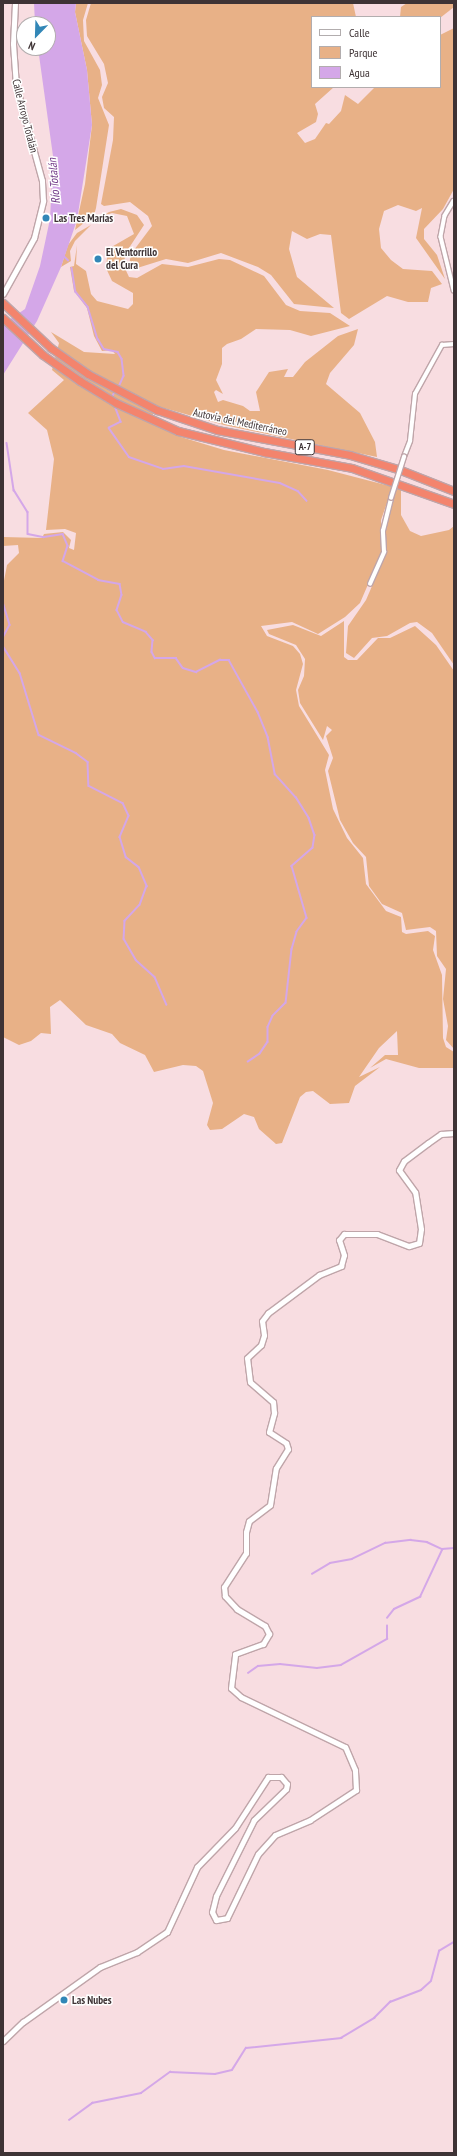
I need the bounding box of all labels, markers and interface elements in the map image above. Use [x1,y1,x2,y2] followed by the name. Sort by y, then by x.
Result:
[16,16,56,56] north arrow
[311,16,441,88] legend
[349,25,370,40] text: Calle
[26,39,37,54] text: N
[349,45,378,60] text: Parque
[349,65,370,80] text: Agua
[9,77,41,155] street label: Calle Arroyo Totalán
[45,157,63,205] water label: Río Totalán
[54,211,114,225] place label: Las Tres Marías
[41,213,51,223] marker: Las Tres Marías
[106,246,157,272] place label: El Ventorrillo del Cura
[93,254,103,264] marker: El Ventorrillo del Cura
[192,406,288,438] street label: Autovía del Mediterráneo
[294,439,316,455] road number: A-7
[72,1993,112,2007] place label: Las Nubes
[59,1995,69,2005] marker: Las Nubes

